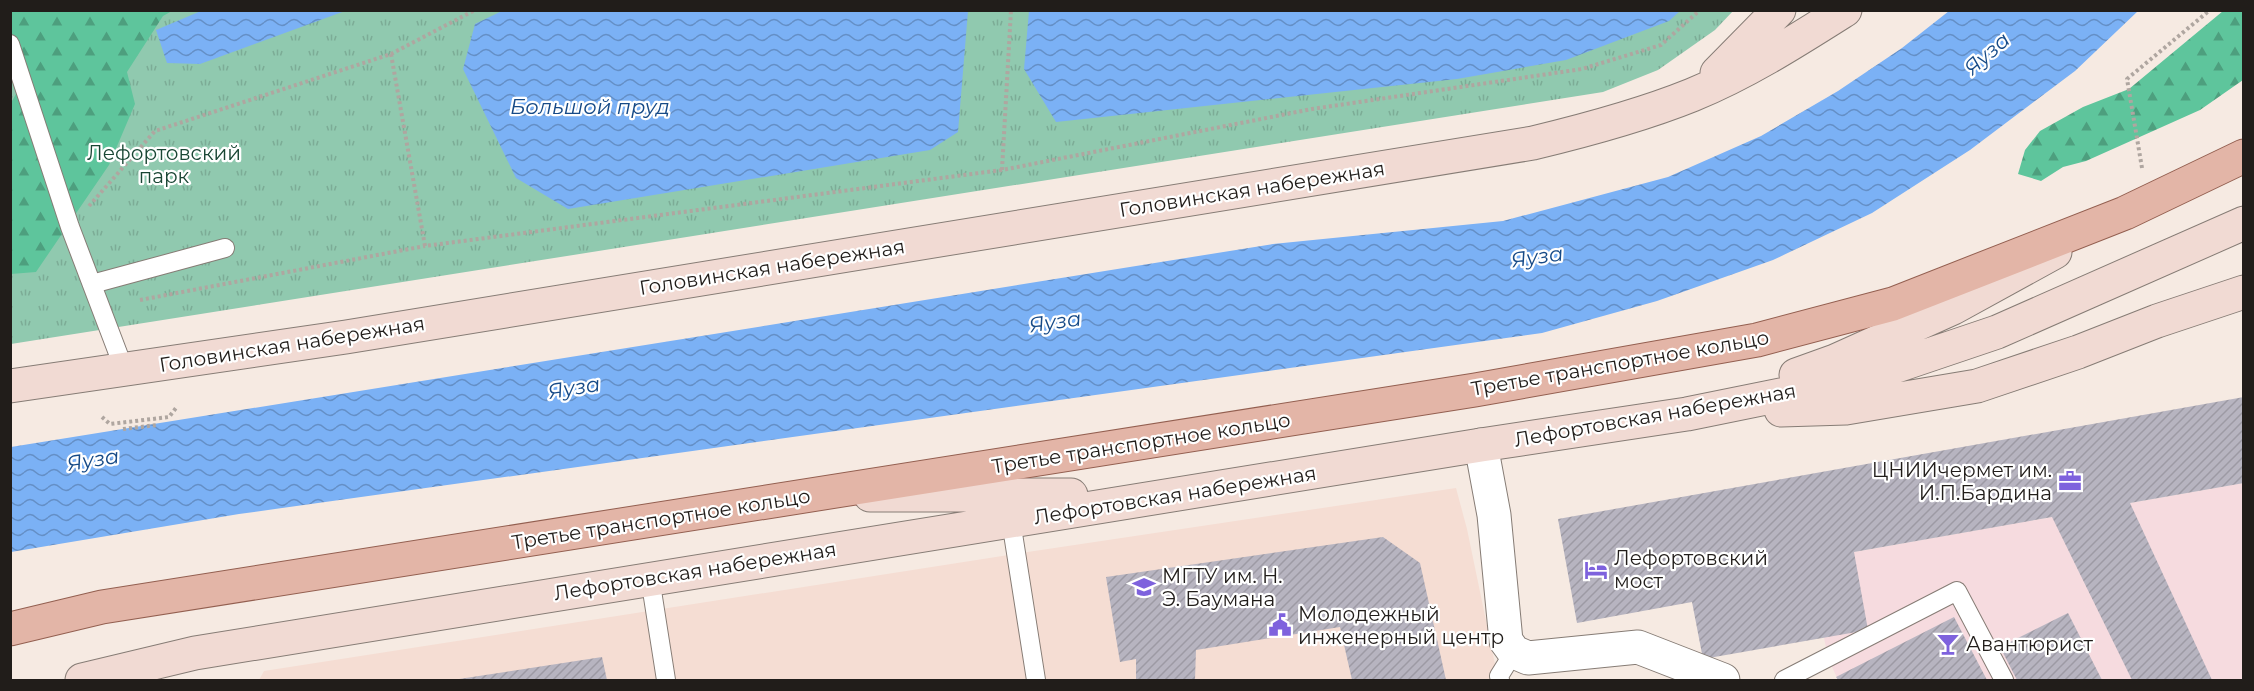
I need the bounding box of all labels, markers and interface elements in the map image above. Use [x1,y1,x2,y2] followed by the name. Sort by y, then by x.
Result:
[1959,27,2015,80] water label: Яуза
[510,94,670,119] water label: Большой пруд
[87,141,241,188] park label: Лефортовский парк
[1118,156,1386,222] street label: Головинская набережная
[638,234,906,300] street label: Головинская набережная
[1509,240,1565,273] water label: Яуза
[1027,305,1083,338] water label: Яуза
[158,311,426,377] street label: Головинская набережная
[1469,325,1771,401] street label: Третье транспортное кольцо
[546,371,602,404] water label: Яуза
[1512,378,1798,452] street label: Лефортовская набережная
[990,408,1292,478] street label: Третье транспортное кольцо
[65,443,121,476] water label: Яуза
[1872,458,2052,505] place label: ЦНИИчермет им. И.П.Бардина
[1032,461,1318,529] street label: Лефортовская набережная
[2057,468,2083,494] office icon: ЦНИИчермет им. И.П.Бардина
[510,484,812,554] street label: Третье транспортное кольцо
[552,537,838,605] street label: Лефортовская набережная
[1614,546,1768,593] place label: Лефортовский мост
[1583,557,1609,583] hotel icon: Лефортовский мост
[1162,564,1283,611] place label: МГТУ им. Н. Э. Баумана
[1131,574,1157,600] school or university icon: МГТУ им. Н. Э. Баумана
[1298,602,1504,649] place label: Молодежный инженерный центр
[1267,612,1293,638] public building icon: Молодежный инженерный центр
[1935,631,1961,657] bar icon: Авантюрист
[1966,632,2094,656] place label: Авантюрист

